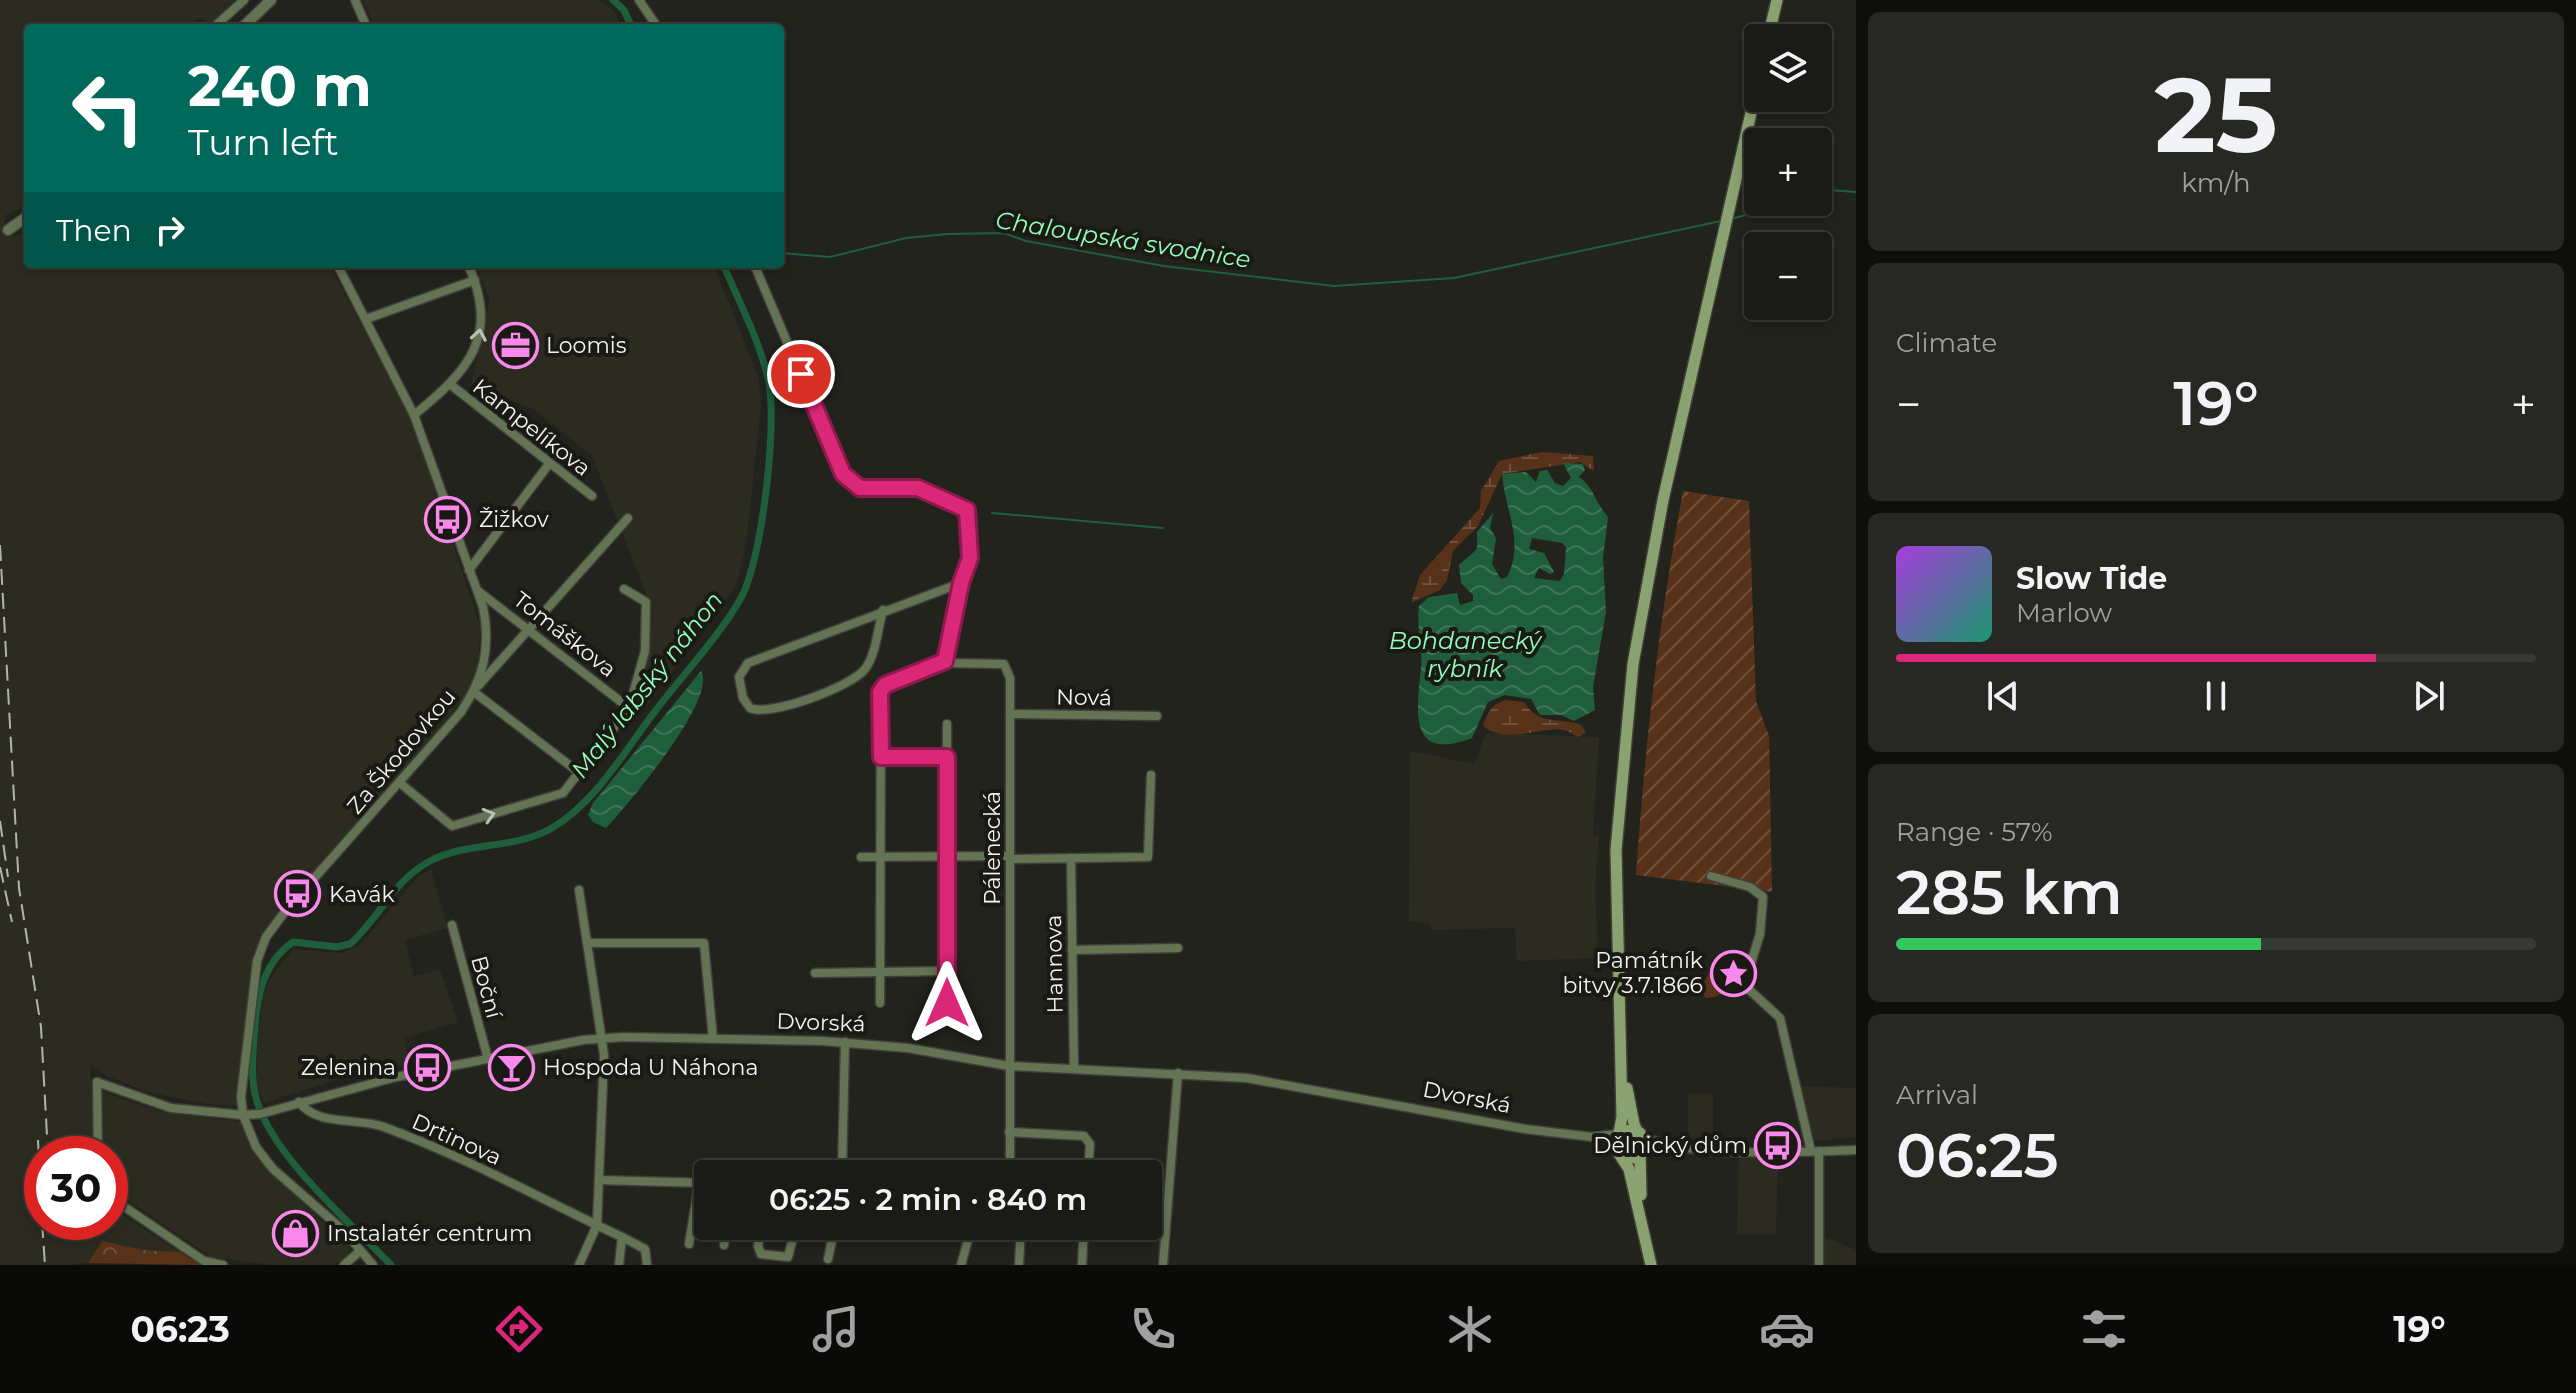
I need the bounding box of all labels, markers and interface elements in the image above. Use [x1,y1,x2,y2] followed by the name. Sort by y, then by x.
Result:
[1744,24,1832,320] map controls
[1744,24,1832,112] button: layers
[2154,51,2278,178] text: 25
[188,52,372,120] text: 240 m
[56,56,160,160] icon: left
[188,120,339,164] text: Turn left
[1744,128,1832,216] button: +
[2181,167,2251,199] text: km/h
[994,205,1253,274] water label: Chaloupská svodnice
[148,208,192,252] icon: right
[56,212,132,249] text: Then
[1744,232,1832,320] button: −
[491,321,539,369] office icon: Loomis
[1896,327,1997,359] text: Climate
[469,328,486,342] one-way arrow
[546,332,627,359] place label: Loomis
[767,340,835,408] pin
[779,352,823,396] icon: arrive
[2173,367,2259,440] text: 19°
[467,373,596,482] street label: Kampelíkova
[1896,377,1921,431] text: −
[2511,377,2536,431] text: +
[424,495,472,543] bus stop icon: Žižkov
[479,506,549,533] place label: Žižkov
[2016,560,2167,597] text: Slow Tide
[508,586,621,683] street label: Tomáškova
[565,586,728,784] water label: Malý labský náhon
[2016,597,2112,629] text: Marlow
[1389,626,1543,683] water label: Bohdanecký rybník
[1981,674,2025,718] icon: previous
[2194,674,2238,718] icon: pause
[2407,674,2451,718] icon: next
[341,683,461,819] street label: Za Škodovkou
[1056,684,1112,711] street label: Nová
[979,791,1006,905] street label: Pálenecká
[482,808,496,824] one-way arrow
[1896,816,2053,848] text: Range · 57%
[1896,856,2123,929] text: 285 km
[274,870,322,918] bus stop icon: Kavák
[329,881,396,908] place label: Kavák
[1040,914,1069,1014] street label: Hannova
[1562,947,1704,999] place label: Památník bitvy 3.7.1866
[1710,949,1758,997] place icon: Památník bitvy 3.7.1866
[465,953,508,1022] street label: Boční
[905,961,989,1045] position arrow
[776,1007,866,1038] street label: Dvorská
[403,1043,451,1091] bus stop icon: Zelenina
[488,1043,536,1091] bar icon: Hospoda U Náhona
[301,1054,396,1081] place label: Zelenina
[543,1054,758,1081] place label: Hospoda U Náhona
[1421,1076,1513,1119] street label: Dvorská
[1896,1079,1978,1111] text: Arrival
[408,1108,506,1171] street label: Drtinova
[1896,1119,2059,1192] text: 06:25
[1754,1121,1802,1169] bus stop icon: Dělnický dům
[1593,1132,1747,1159] place label: Dělnický dům
[24,1136,128,1240] speed limit sign: 30
[769,1181,1087,1218] text: 06:25 · 2 min · 840 m
[272,1209,320,1257] shop icon: Instalatér centrum
[327,1220,532,1247] place label: Instalatér centrum
[491,1301,547,1357] icon: directions
[808,1301,864,1357] icon: music
[1125,1301,1181,1357] icon: phone
[1442,1301,1498,1357] icon: climate
[1759,1301,1815,1357] icon: car
[2076,1301,2132,1357] icon: filters
[131,1307,230,1351] text: 06:23
[2393,1307,2445,1351] text: 19°

